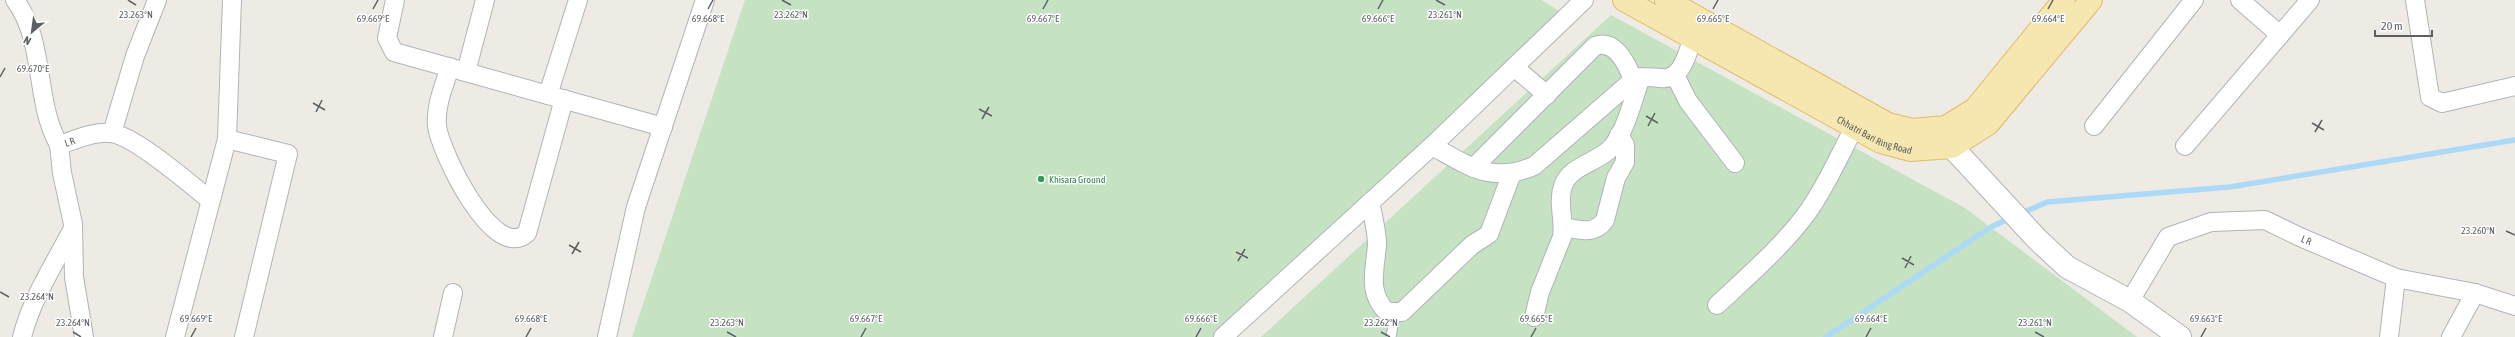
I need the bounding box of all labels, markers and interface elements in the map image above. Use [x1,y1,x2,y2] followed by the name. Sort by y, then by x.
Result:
[119,9,153,20] text: 23.263°N
[774,9,808,20] text: 23.262°N
[1428,9,1462,20] text: 23.261°N
[12,12,52,52] north arrow
[2375,12,2432,38] scale bar
[357,13,390,24] text: 69.669°E
[692,13,725,24] text: 69.668°E
[1027,13,1060,24] text: 69.667°E
[1362,13,1395,24] text: 69.666°E
[1697,13,1730,24] text: 69.665°E
[2032,13,2065,24] text: 69.664°E
[2381,19,2403,33] text: 20 m
[21,34,33,48] text: N
[17,63,50,74] text: 69.670°E
[1835,114,1914,156] street label: Chhatri Bari Ring Road
[63,135,76,149] street label: L R
[1036,174,1046,184] marker: Khisara Ground
[1049,174,1106,185] place label: Khisara Ground
[2461,225,2495,236] text: 23.260°N
[2299,233,2313,247] street label: L R
[20,291,54,302] text: 23.264°N
[180,313,213,324] text: 69.669°E
[515,313,548,324] text: 69.668°E
[850,313,883,324] text: 69.667°E
[1185,313,1218,324] text: 69.666°E
[1520,313,1553,324] text: 69.665°E
[1855,313,1888,324] text: 69.664°E
[2190,313,2223,324] text: 69.663°E
[56,317,90,328] text: 23.264°N
[710,317,744,328] text: 23.263°N
[1364,317,1398,328] text: 23.262°N
[2018,317,2052,328] text: 23.261°N

